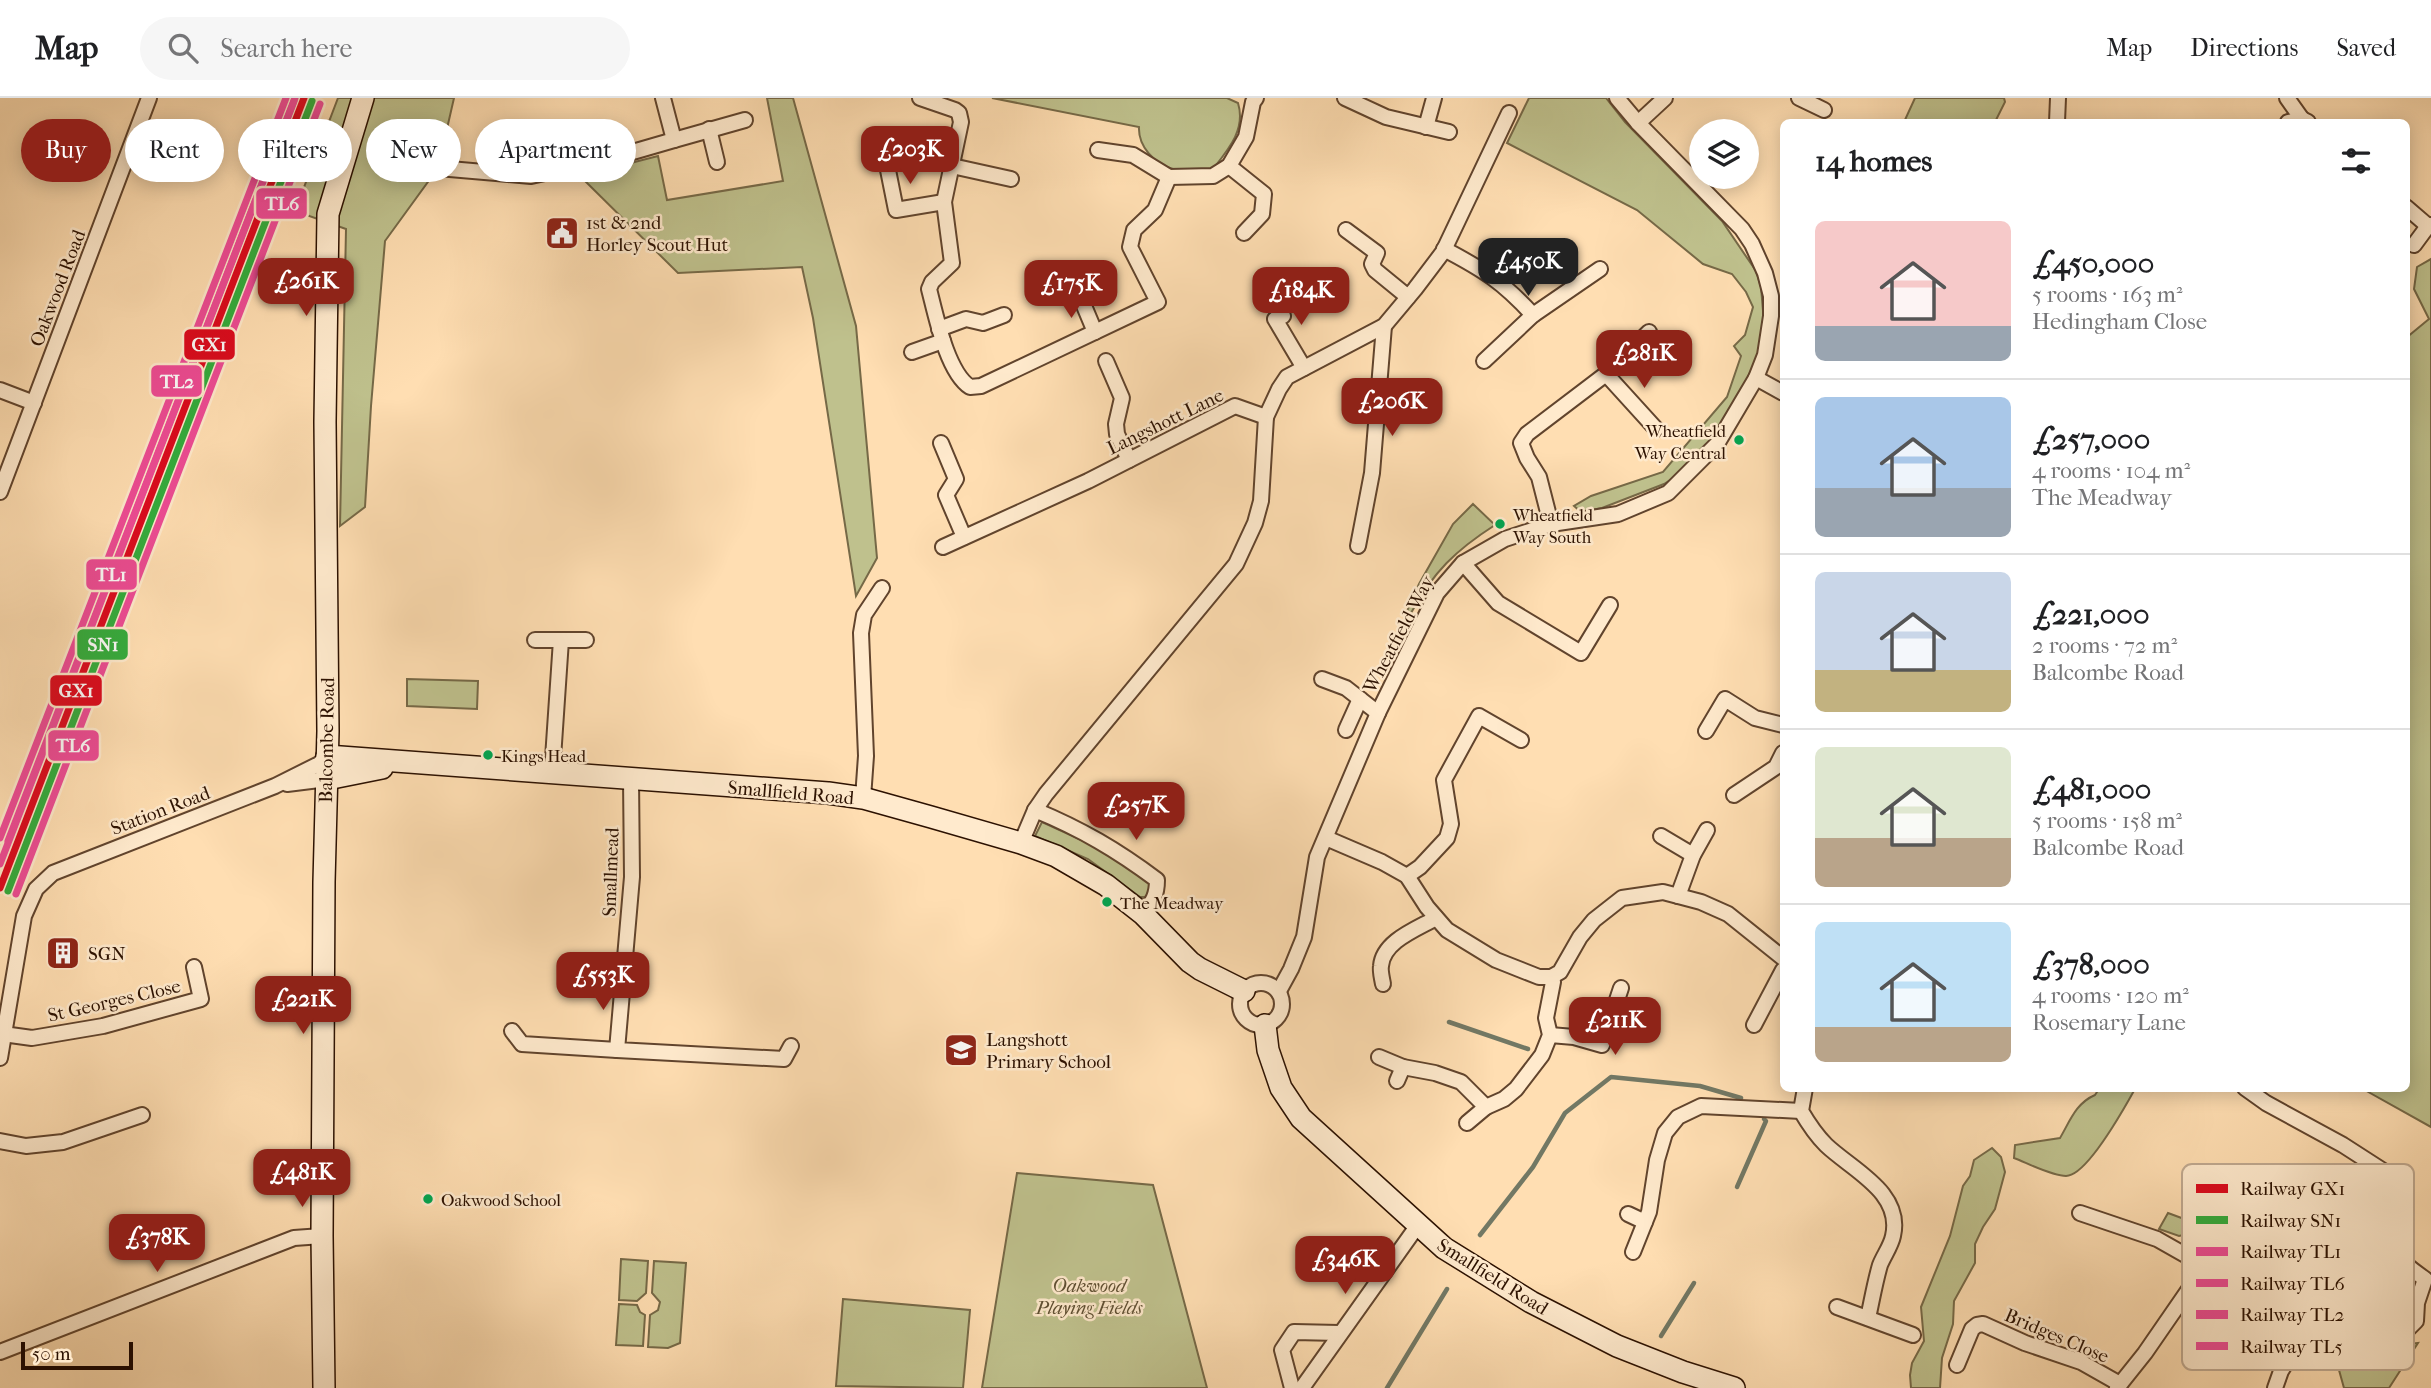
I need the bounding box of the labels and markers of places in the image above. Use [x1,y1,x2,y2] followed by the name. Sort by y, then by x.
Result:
[861,126,959,186] pin: £203K
[586,212,728,256] place label: 1st & 2nd Horley Scout Hut
[543,214,581,252] public building icon: 1st & 2nd Horley Scout Hut
[1479,238,1577,298] pin: £450K
[257,258,355,318] pin: £261K
[1022,260,1120,320] pin: £175K
[1252,268,1350,327] pin: £184K
[1595,330,1693,390] pin: £281K
[1343,378,1441,438] pin: £206K
[1634,421,1727,463] place label: Wheatfield Way Central
[1732,433,1746,447] marker: Wheatfield Way Central
[1512,505,1594,547] place label: Wheatfield Way South
[1493,517,1507,531] marker: Wheatfield Way South
[501,746,587,766] place label: Kings Head
[481,748,495,762] marker: Kings Head
[1087,782,1185,842] pin: £257K
[1120,893,1224,913] place label: The Meadway
[1100,895,1114,909] marker: The Meadway
[44,934,82,972] building icon: SGN
[88,943,126,965] place label: SGN
[554,953,652,1012] pin: £553K
[254,976,352,1036] pin: £221K
[1566,998,1664,1057] pin: £211K
[986,1029,1111,1073] place label: Langshott Primary School
[942,1031,980,1069] school or university icon: Langshott Primary School
[253,1150,351,1209] pin: £481K
[441,1190,561,1210] place label: Oakwood School
[421,1192,435,1206] marker: Oakwood School
[108,1214,206,1274] pin: £378K
[1296,1236,1394,1296] pin: £346K

